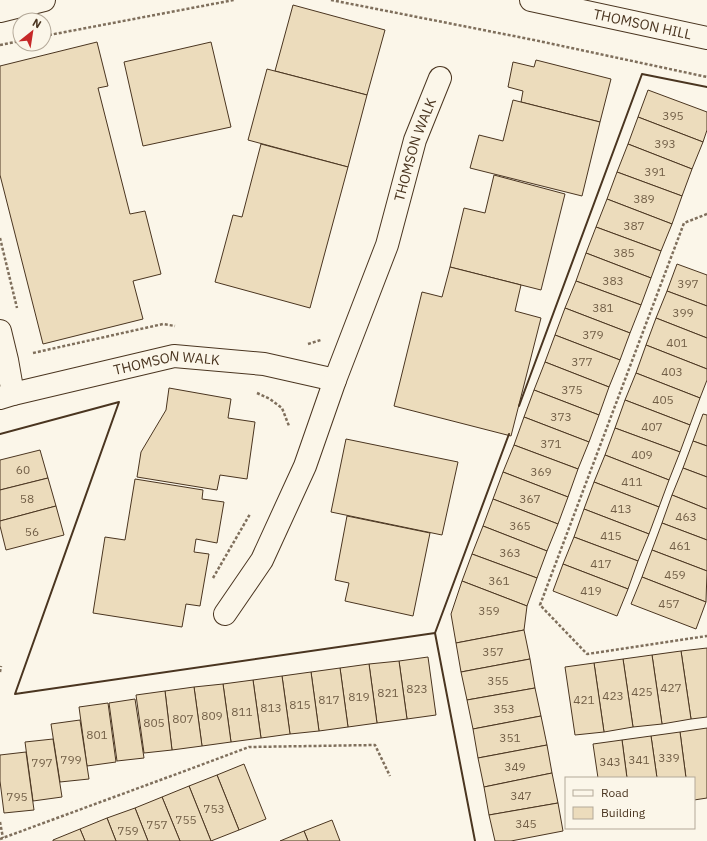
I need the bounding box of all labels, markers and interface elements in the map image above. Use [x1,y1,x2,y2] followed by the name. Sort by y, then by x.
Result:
[592,5,693,43] street label: THOMSON HILL
[12,12,52,52] north arrow
[30,15,44,31] text: N
[390,95,440,203] street label: THOMSON WALK
[662,108,684,123] house number: 395
[654,136,676,151] house number: 393
[644,164,666,179] house number: 391
[633,191,655,206] house number: 389
[623,218,645,233] house number: 387
[613,245,635,260] house number: 385
[602,273,624,288] house number: 383
[677,276,699,291] house number: 397
[592,300,614,315] house number: 381
[672,305,694,320] house number: 399
[582,327,604,342] house number: 379
[666,335,688,350] house number: 401
[112,347,221,379] street label: THOMSON WALK
[571,354,593,369] house number: 377
[661,364,683,379] house number: 403
[561,382,583,397] house number: 375
[652,392,674,407] house number: 405
[550,409,572,424] house number: 373
[641,419,663,434] house number: 407
[540,436,562,451] house number: 371
[631,447,653,462] house number: 409
[16,462,30,477] house number: 60
[530,464,552,479] house number: 369
[621,474,643,489] house number: 411
[20,491,34,506] house number: 58
[519,491,541,506] house number: 367
[610,501,632,516] house number: 413
[675,509,697,524] house number: 463
[509,518,531,533] house number: 365
[25,524,39,539] house number: 56
[600,528,622,543] house number: 415
[669,538,691,553] house number: 461
[499,545,521,560] house number: 363
[590,556,612,571] house number: 417
[664,567,686,582] house number: 459
[488,573,510,588] house number: 361
[580,583,602,598] house number: 419
[658,596,680,611] house number: 457
[478,603,500,618] house number: 359
[482,644,504,659] house number: 357
[487,673,509,688] house number: 355
[660,680,682,695] house number: 427
[406,681,428,696] house number: 823
[631,684,653,699] house number: 425
[377,685,399,700] house number: 821
[602,688,624,703] house number: 423
[348,689,370,704] house number: 819
[318,692,340,707] house number: 817
[573,692,595,707] house number: 421
[289,697,311,712] house number: 815
[260,700,282,715] house number: 813
[493,701,515,716] house number: 353
[231,704,253,719] house number: 811
[201,708,223,723] house number: 809
[172,711,194,726] house number: 807
[143,715,165,730] house number: 805
[86,727,108,742] house number: 801
[499,730,521,745] house number: 351
[658,750,680,765] house number: 339
[60,752,82,767] house number: 799
[628,752,650,767] house number: 341
[599,754,621,769] house number: 343
[31,755,53,770] house number: 797
[504,759,526,774] house number: 349
[565,777,695,829] legend
[601,785,629,800] text: Road
[510,788,532,803] house number: 347
[6,789,28,804] house number: 795
[203,801,225,816] house number: 753
[601,805,646,820] text: Building
[175,812,197,827] house number: 755
[515,816,537,831] house number: 345
[146,817,168,832] house number: 757
[117,823,139,838] house number: 759

